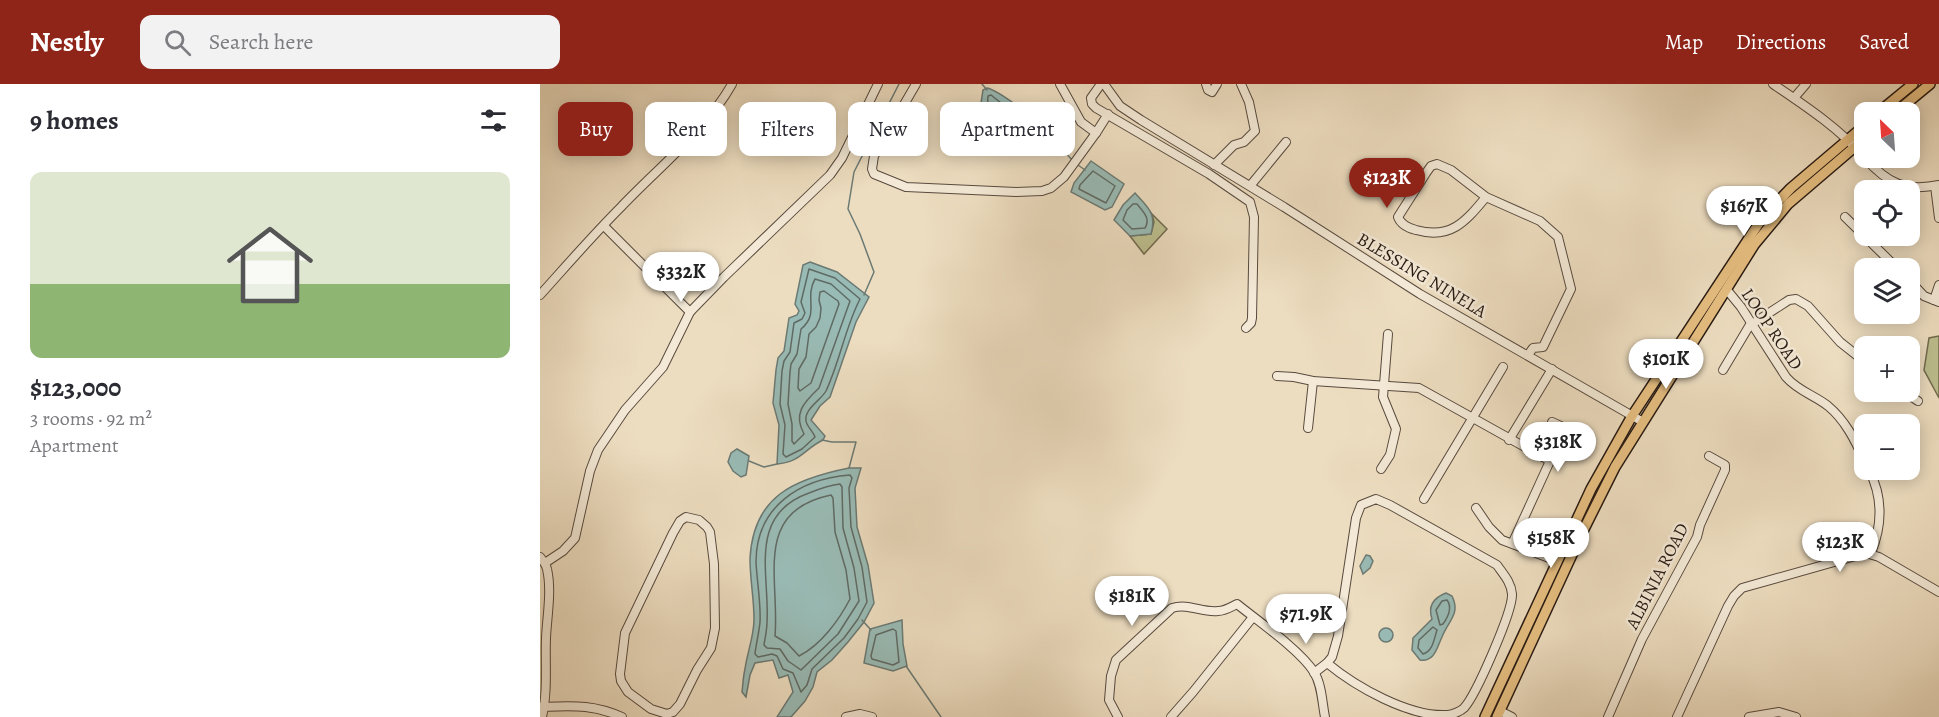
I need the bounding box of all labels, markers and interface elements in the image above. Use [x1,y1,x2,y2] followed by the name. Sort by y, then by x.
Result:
[140,15,560,69] search box
[30,23,104,61] text: Nestly
[161,26,194,59] icon: search
[209,27,313,57] text: Search here
[1665,28,1703,56] text: Map
[1736,28,1826,56] text: Directions
[1859,28,1909,56] text: Saved
[558,102,633,156] chip: Buy
[645,102,727,156] chip: Rent
[739,102,836,156] chip: Filters
[848,102,928,156] chip: New
[940,102,1075,156] chip: Apartment
[1854,102,1920,168] north arrow
[1854,102,1920,480] map controls
[30,103,119,138] text: 9 homes
[477,104,510,137] icon: filters
[1345,158,1429,209] pin: $123K
[1363,164,1411,191] text: $123K
[1854,180,1920,246] button: locate
[1702,186,1786,237] pin: $167K
[1720,192,1768,219] text: $167K
[216,211,324,319] icon: home
[1353,227,1492,323] street label: BLESSING NINELA
[639,252,723,303] pin: $332K
[656,258,706,285] text: $332K
[1854,258,1920,324] button: layers
[1736,283,1808,375] street label: LOOP ROAD
[1854,336,1920,402] button: +
[1624,339,1708,390] pin: $101K
[1643,345,1689,372] text: $101K
[30,370,121,405] text: $123,000
[30,405,152,432] text: 3 rooms · 92 m²
[1854,414,1920,480] button: −
[1516,422,1600,473] pin: $318K
[1534,428,1582,455] text: $318K
[30,432,119,459] text: Apartment
[1509,518,1593,569] pin: $158K
[1619,519,1694,634] street label: ALBINIA ROAD
[1798,522,1882,573] pin: $123K
[1527,524,1575,551] text: $158K
[1816,528,1864,555] text: $123K
[1090,576,1174,627] pin: $181K
[1109,582,1155,609] text: $181K
[1257,594,1355,645] pin: $71.9K
[1280,600,1332,627] text: $71.9K

